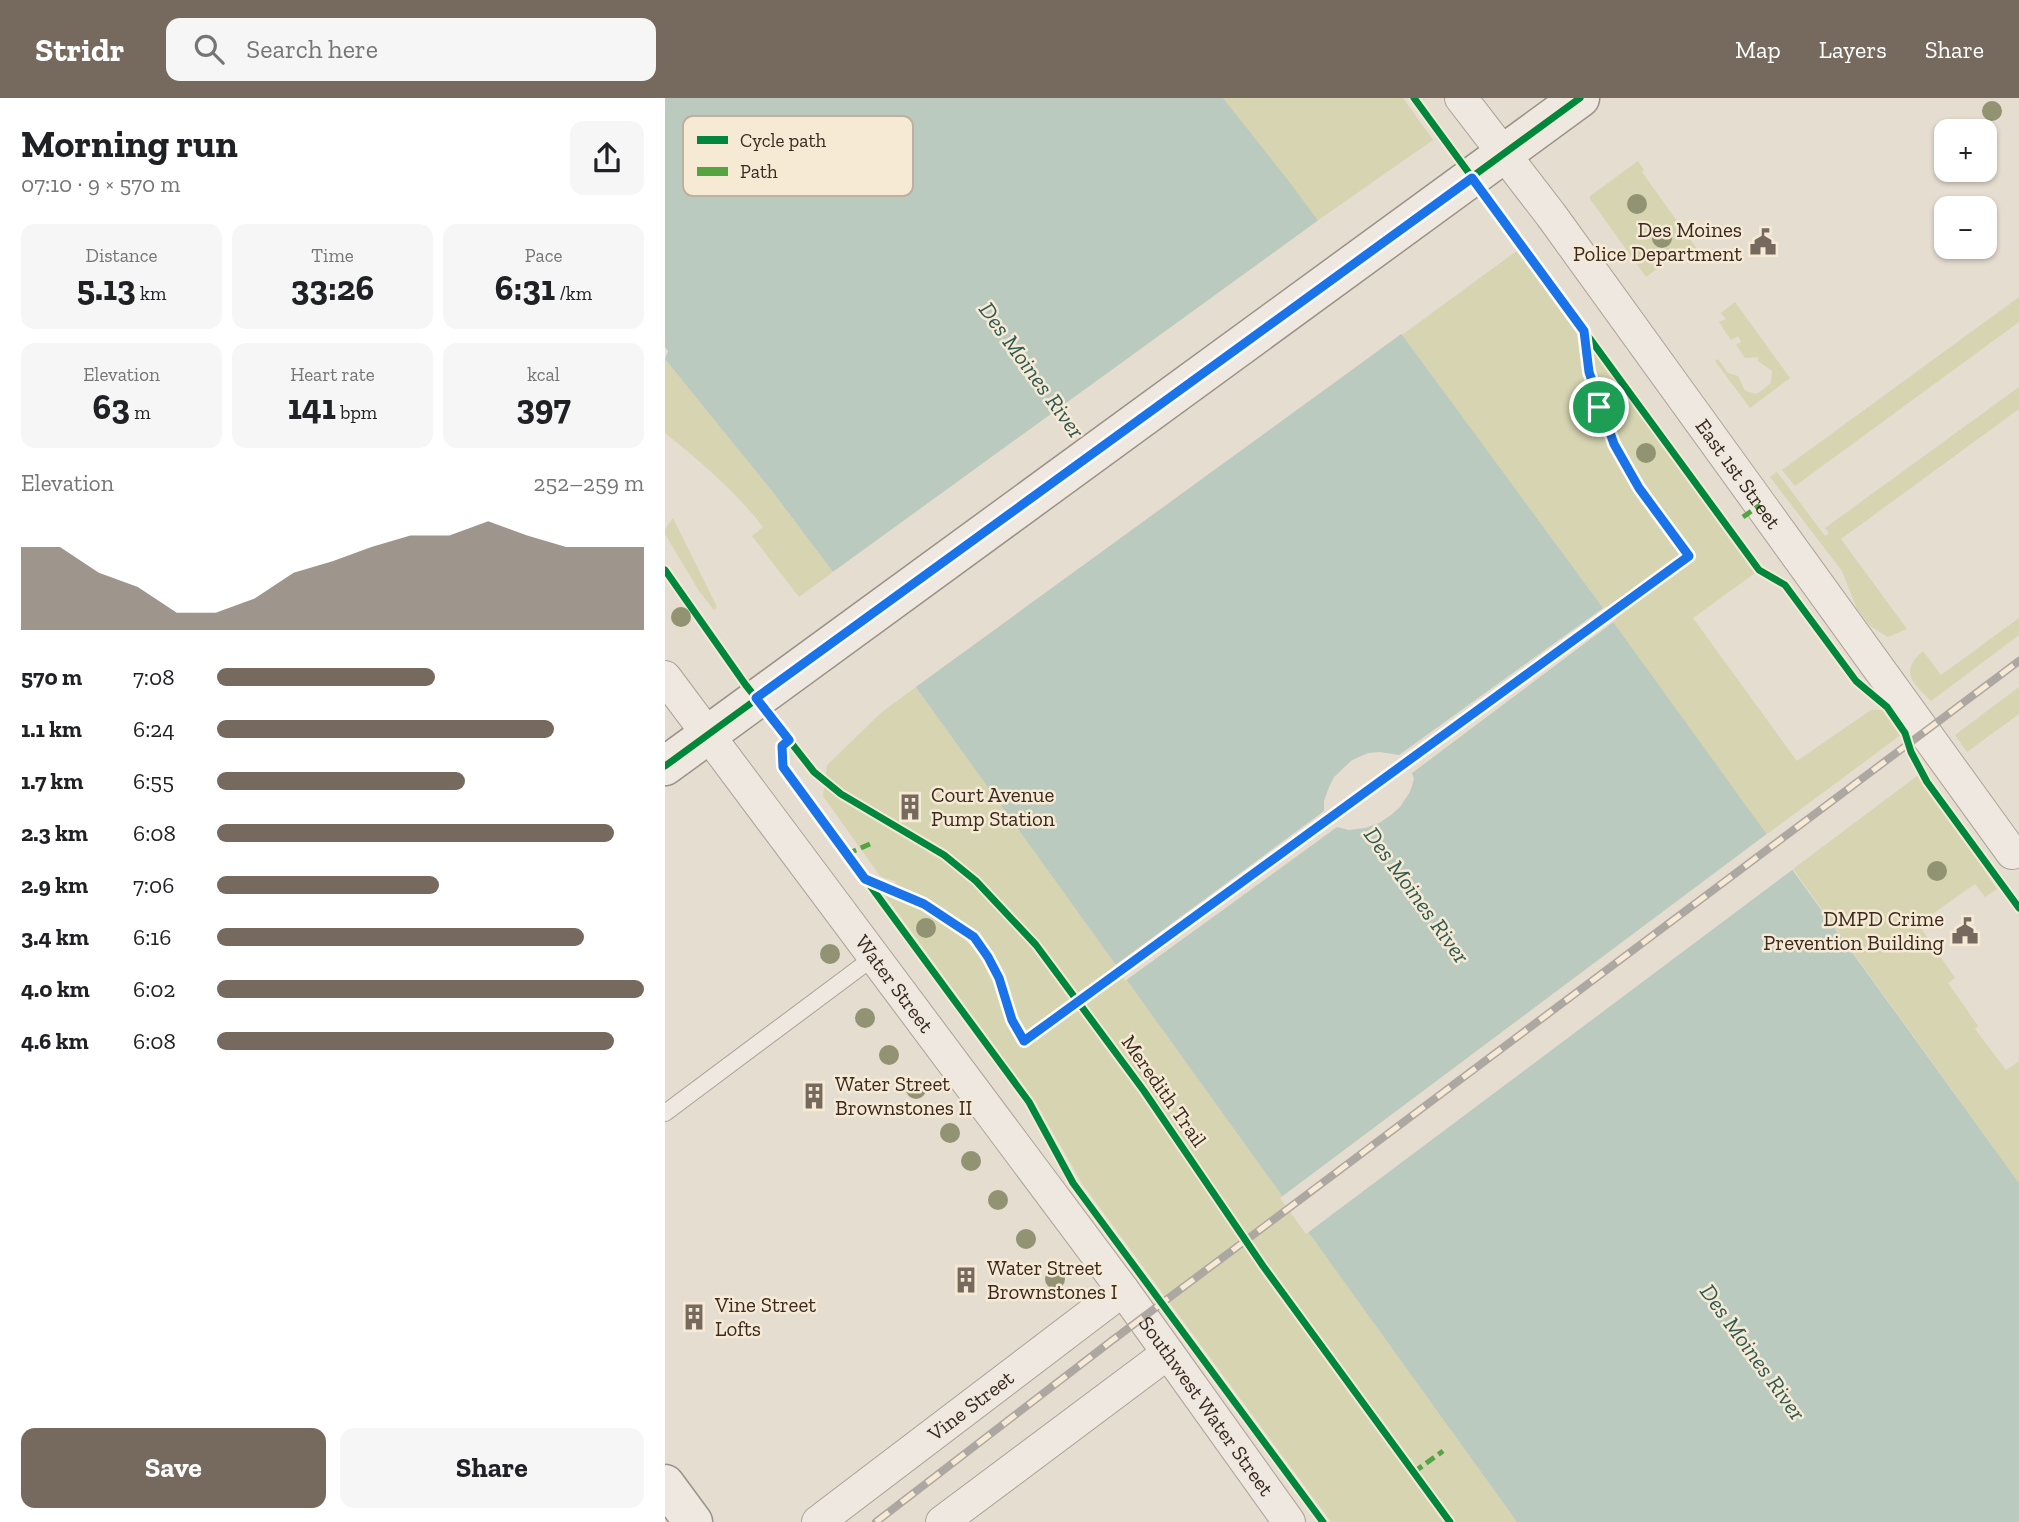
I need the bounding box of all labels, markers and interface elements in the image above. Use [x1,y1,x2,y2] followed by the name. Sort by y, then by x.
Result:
[166,18,656,81] search box
[35,30,124,69] text: Stridr
[190,30,228,68] icon: search
[246,33,378,65] text: Search here
[1735,35,1781,64] text: Map
[1819,35,1887,64] text: Layers
[1925,35,1984,64] text: Share
[683,116,913,196] legend
[1934,119,1997,259] map controls
[1934,119,1997,182] button: +
[21,121,238,167] text: Morning run
[570,121,644,195] button: share
[740,129,826,152] text: Cycle path
[740,160,778,183] text: Path
[21,170,180,198] text: 07:10 · 9 × 570 m
[1934,196,1997,259] button: −
[1573,217,1742,266] place label: Des Moines Police Department
[1748,227,1778,257] public building icon: Des Moines Police Department
[86,244,157,267] text: Distance
[311,244,354,267] text: Time
[525,244,562,267] text: Pace
[77,267,136,309] text: 5.13
[291,267,374,309] text: 33:26
[495,267,555,309] text: 6:31
[136,282,166,305] text: km
[555,282,592,305] text: /km
[973,296,1091,444] water label: Des Moines River
[83,363,160,386] text: Elevation
[290,363,375,386] text: Heart rate
[527,363,560,386] text: kcal
[1569,377,1629,437] pin
[92,386,130,428] text: 63
[288,386,336,428] text: 141
[516,386,571,428] text: 397
[1580,388,1618,426] icon: arrive
[130,401,151,424] text: m
[336,401,377,424] text: bpm
[1690,414,1787,534] street label: East 1st Street
[21,469,114,497] text: Elevation
[534,469,644,497] text: 252–259 m
[21,663,82,691] text: 570 m
[133,663,175,691] text: 7:08
[21,715,82,743] text: 1.1 km
[133,715,175,743] text: 6:24
[21,767,83,795] text: 1.7 km
[133,767,174,795] text: 6:55
[931,782,1055,831] place label: Court Avenue Pump Station
[895,792,925,822] building icon: Court Avenue Pump Station
[21,819,88,847] text: 2.3 km
[133,819,176,847] text: 6:08
[1358,821,1476,969] water label: Des Moines River
[21,871,88,899] text: 2.9 km
[133,871,174,899] text: 7:06
[1763,906,1944,955] place label: DMPD Crime Prevention Building
[1950,916,1980,946] public building icon: DMPD Crime Prevention Building
[21,923,89,951] text: 3.4 km
[133,923,171,951] text: 6:16
[850,930,939,1037] street label: Water Street
[21,975,90,1003] text: 4.0 km
[133,975,175,1003] text: 6:02
[21,1027,89,1055] text: 4.6 km
[133,1027,176,1055] text: 6:08
[1117,1030,1212,1152] street label: Meredith Trail
[835,1071,972,1120] place label: Water Street Brownstones II
[799,1081,829,1111] building icon: Water Street Brownstones II
[987,1255,1118,1304] place label: Water Street Brownstones I
[951,1265,981,1295] building icon: Water Street Brownstones I
[1694,1278,1812,1426] water label: Des Moines River
[714,1292,816,1341] place label: Vine Street Lofts
[679,1302,709,1332] building icon: Vine Street Lofts
[1134,1311,1279,1501] street label: Southwest Water Street
[922,1365,1019,1447] street label: Vine Street
[21,1428,326,1508] button: Save
[340,1428,644,1508] button: Share

